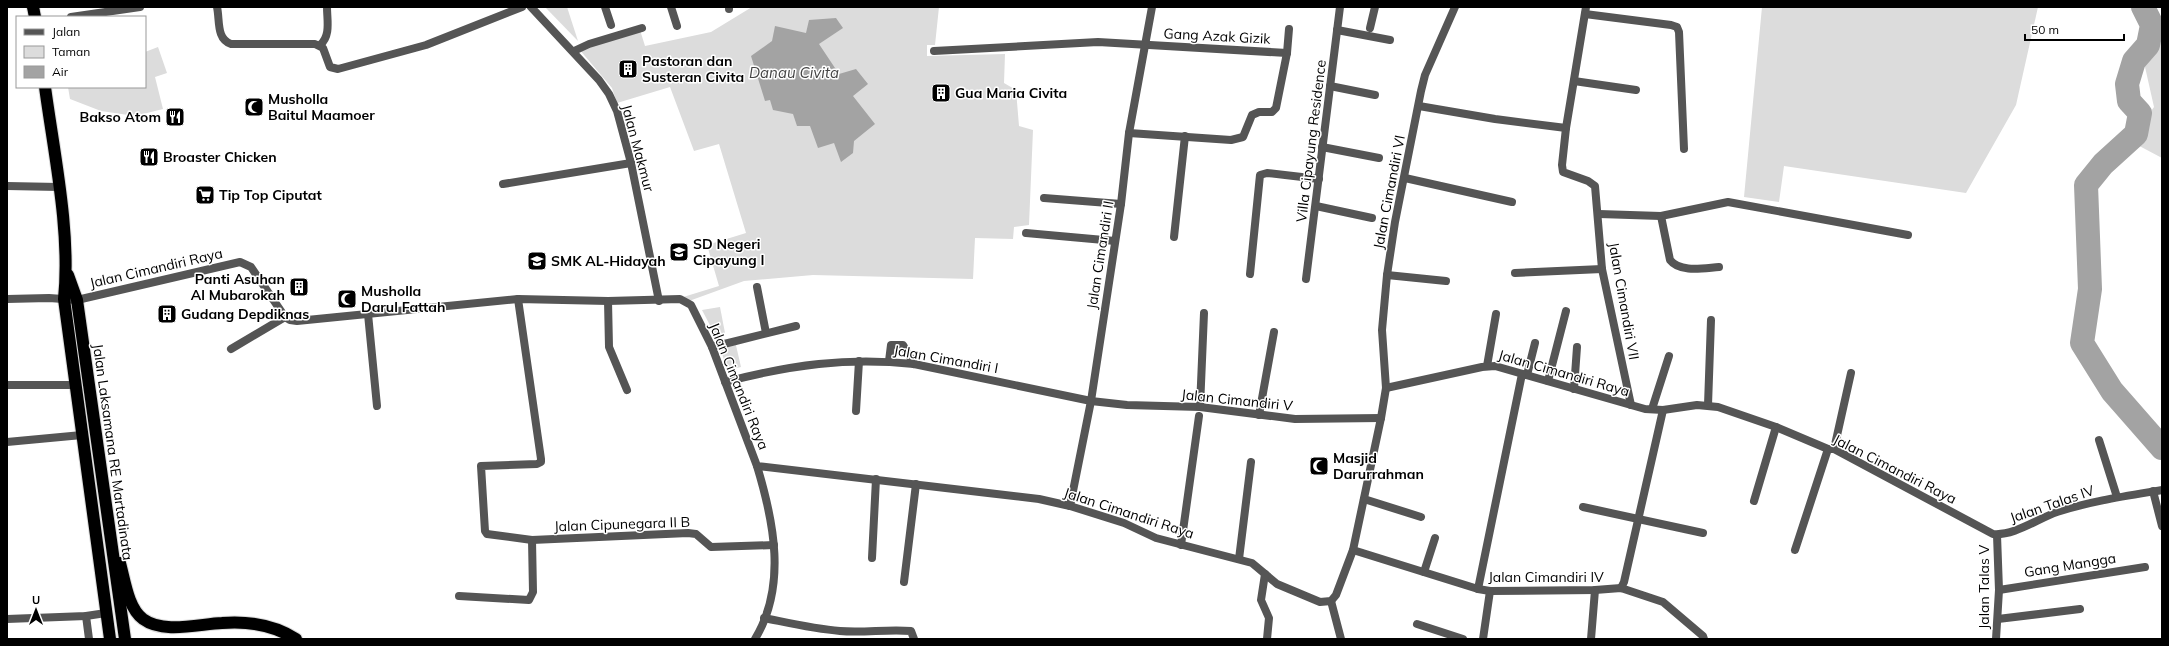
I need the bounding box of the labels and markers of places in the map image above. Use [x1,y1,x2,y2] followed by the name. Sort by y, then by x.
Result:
[642,52,744,86] place label: Pastoran dan Susteran Civita
[617,58,639,80] building icon: Pastoran dan Susteran Civita
[930,82,952,104] building icon: Gua Maria Civita
[955,84,1067,102] place label: Gua Maria Civita
[268,90,375,124] place label: Musholla Baitul Maamoer
[243,96,265,118] mosque icon: Musholla Baitul Maamoer
[164,106,186,128] restaurant icon: Bakso Atom
[80,108,161,126] place label: Bakso Atom
[138,146,160,168] restaurant icon: Broaster Chicken
[163,148,277,166] place label: Broaster Chicken
[194,184,216,206] supermarket icon: Tip Top Ciputat
[219,186,322,204] place label: Tip Top Ciputat
[693,235,764,269] place label: SD Negeri Cipayung I
[668,241,690,263] school or university icon: SD Negeri Cipayung I
[526,250,548,272] school or university icon: SMK AL-Hidayah
[551,252,666,270] place label: SMK AL-Hidayah
[191,270,285,304] place label: Panti Asuhan Al Mubarokah
[288,276,310,298] building icon: Panti Asuhan Al Mubarokah
[361,282,445,316] place label: Musholla Darul Fattah
[336,288,358,310] mosque icon: Musholla Darul Fattah
[156,303,178,325] building icon: Gudang Depdiknas
[181,305,309,323] place label: Gudang Depdiknas
[1333,449,1424,483] place label: Masjid Darurrahman
[1308,455,1330,477] mosque icon: Masjid Darurrahman

